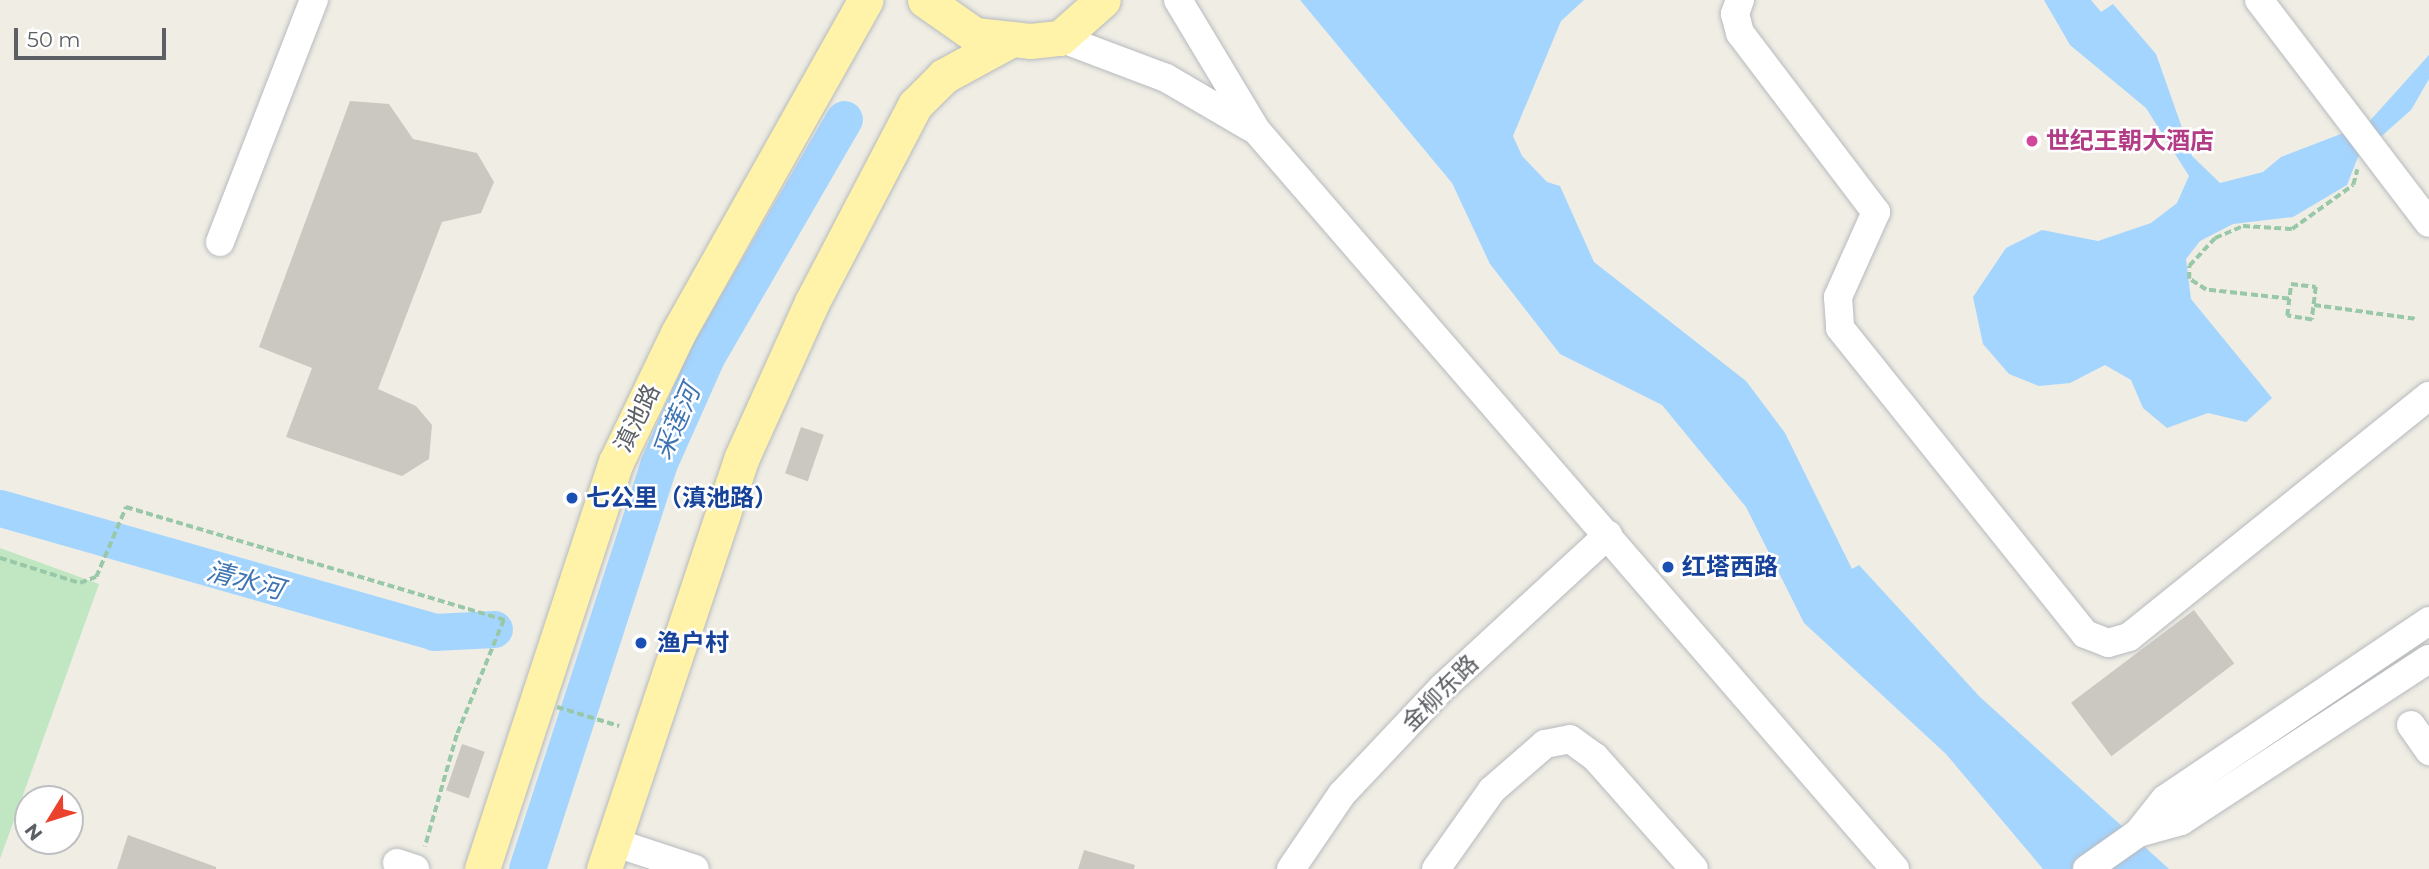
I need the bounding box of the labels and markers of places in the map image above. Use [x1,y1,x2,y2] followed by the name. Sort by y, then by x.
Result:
[2046,127,2214,155] place label: 世纪王朝大酒店
[2024,133,2040,149] marker: 世纪王朝大酒店
[586,484,778,512] place label: 七公里（滇池路）
[564,490,580,506] marker: 七公里（滇池路）
[1682,553,1778,581] place label: 红塔西路
[1660,559,1676,575] marker: 红塔西路
[657,629,729,657] place label: 渔户村
[631,633,651,653] marker: 渔户村

